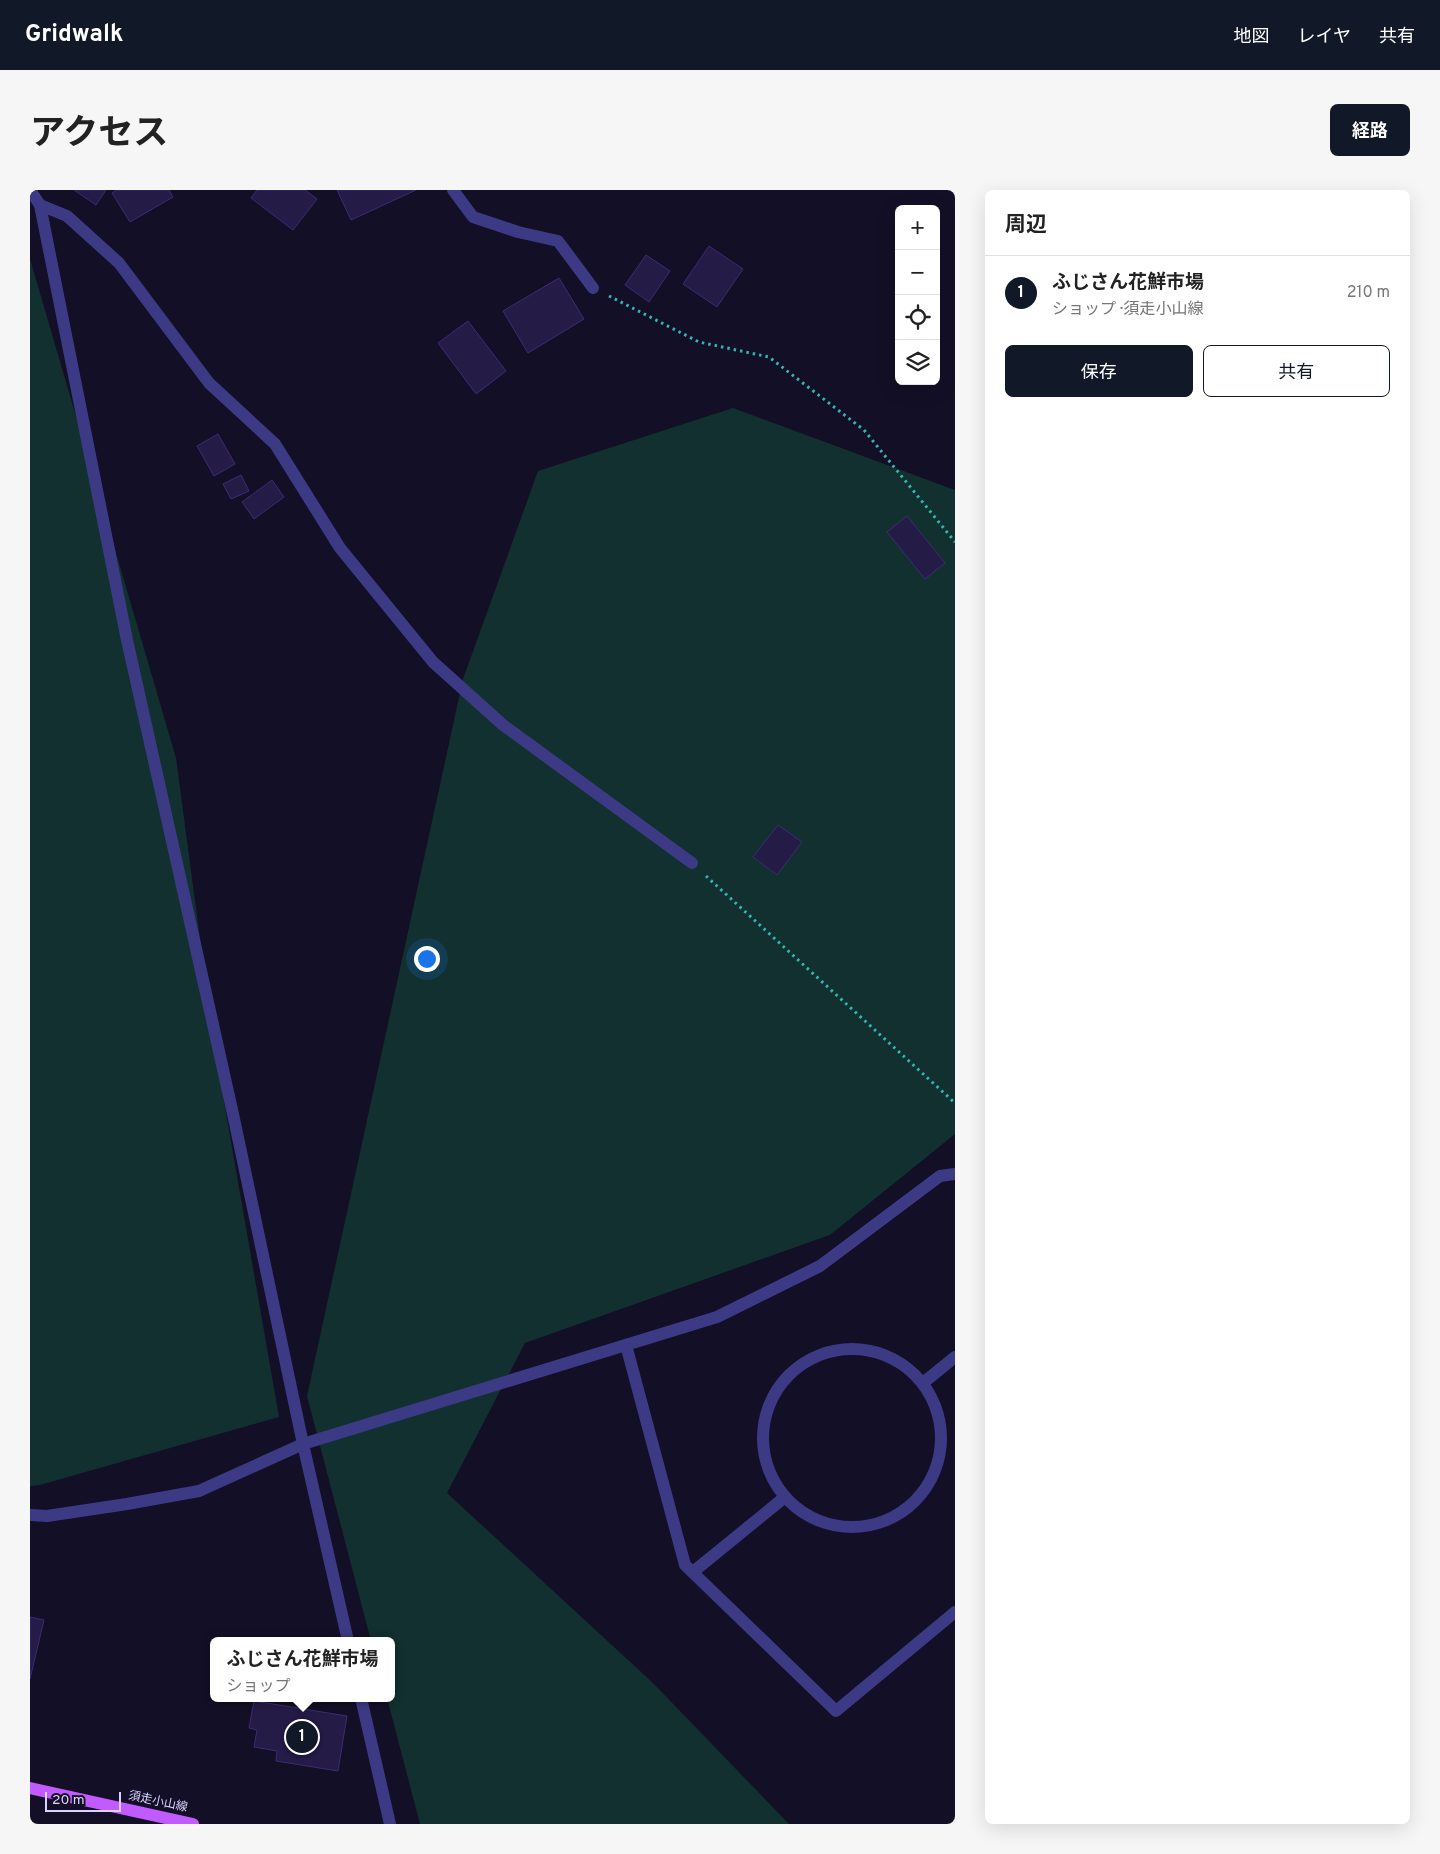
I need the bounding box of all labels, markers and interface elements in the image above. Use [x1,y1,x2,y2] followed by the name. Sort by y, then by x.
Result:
[25,20,123,50] text: Gridwalk
[1234,26,1270,49] text: 地図
[1298,26,1351,49] text: レイヤ
[1379,26,1415,49] text: 共有
[1330,104,1410,156] button: 経路
[30,113,168,157] text: アクセス
[895,205,940,385] map controls
[895,205,940,250] button: +
[1005,212,1047,239] text: 周辺
[895,250,940,295] button: −
[1052,271,1204,295] text: ふじさん花鮮市場
[1018,283,1024,303] text: 1
[1347,283,1390,303] text: 210 m
[895,295,940,340] button: locate
[1052,300,1204,320] text: ショップ · 須走小山線
[895,340,940,385] button: layers
[1005,345,1193,397] button: 保存
[1203,345,1390,397] button: 共有
[414,946,440,972] your location
[210,1637,395,1702] popup
[226,1648,379,1672] text: ふじさん花鮮市場
[226,1677,291,1697] text: ショップ
[286,1718,318,1756] pin: 1
[127,1788,189,1816] street label: 須走小山線
[45,1789,121,1812] scale bar
[52,1792,85,1809] text: 20 m

